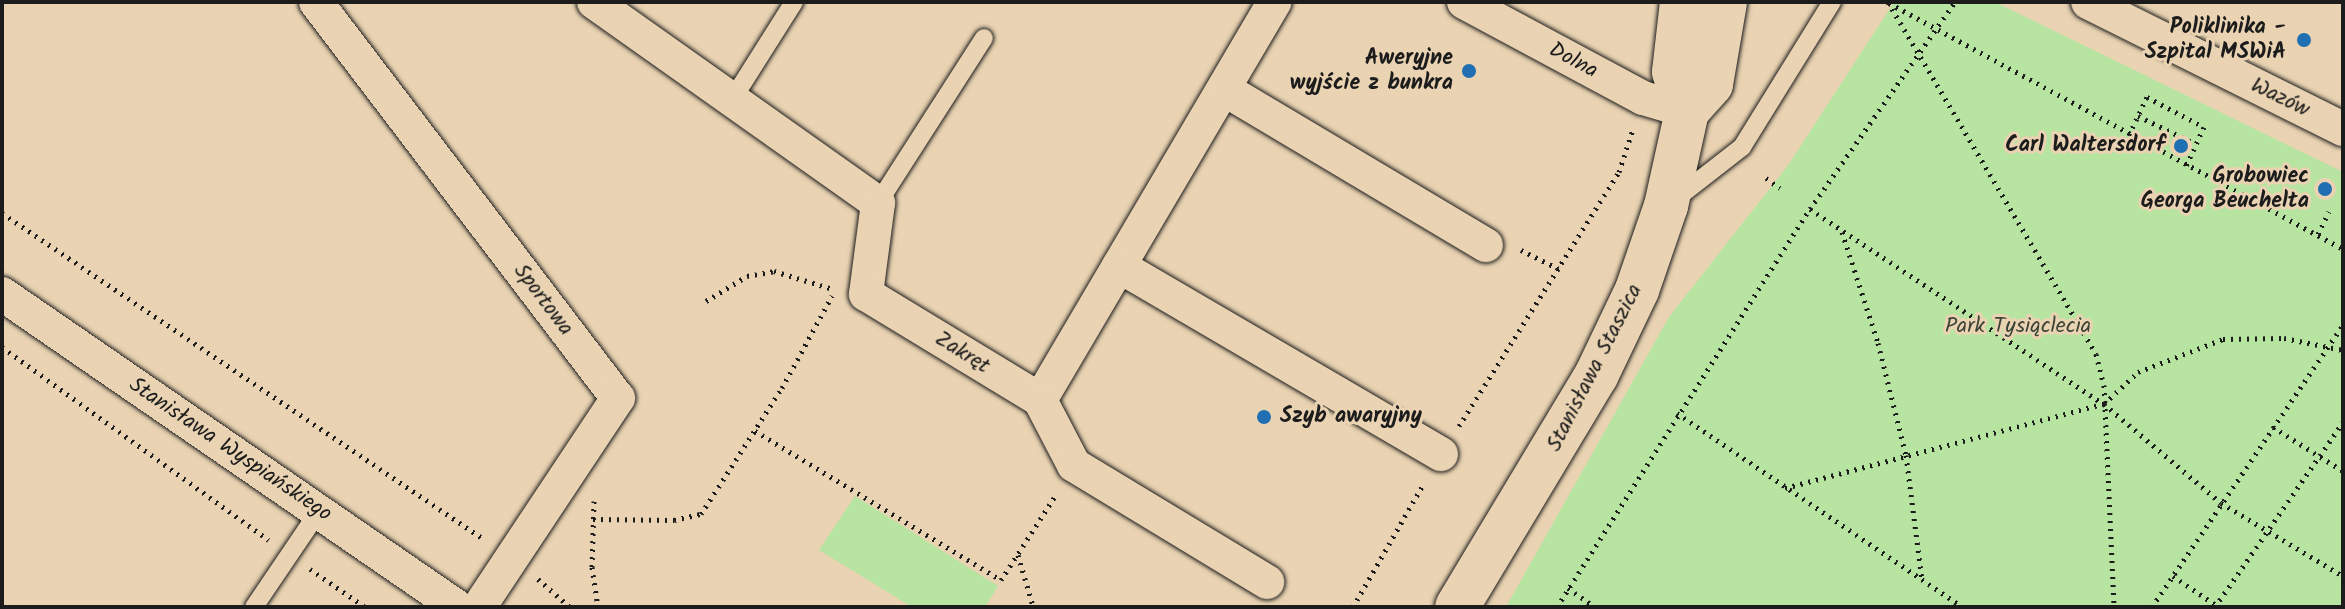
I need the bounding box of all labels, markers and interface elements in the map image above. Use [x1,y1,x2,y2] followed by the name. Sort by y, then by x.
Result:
[2145,14,2286,66] place label: Poliklinika - Szpital MSWiA
[2293,29,2315,51] marker: Poliklinika - Szpital MSWiA
[1544,37,1602,85] street label: Dolna
[1290,45,1453,96] place label: Aweryjne wyjście z bunkra
[1460,62,1478,80] marker: Aweryjne wyjście z bunkra
[2246,73,2314,123] street label: Wazów
[2005,133,2165,159] place label: Carl Waltersdorf
[2172,137,2190,155] marker: Carl Waltersdorf
[2141,163,2309,214] place label: Grobowiec Georga Beuchelta
[2316,180,2334,198] marker: Grobowiec Georga Beuchelta
[507,259,579,341] street label: Sportowa
[1541,280,1649,456] street label: Stanisława Staszica
[1945,314,2091,340] park label: Park Tysiąclecia
[930,326,994,380] street label: Zakręt
[124,372,336,528] street label: Stanisława Wyspiańskiego
[1280,404,1422,430] place label: Szyb awaryjny
[1255,408,1273,426] marker: Szyb awaryjny

